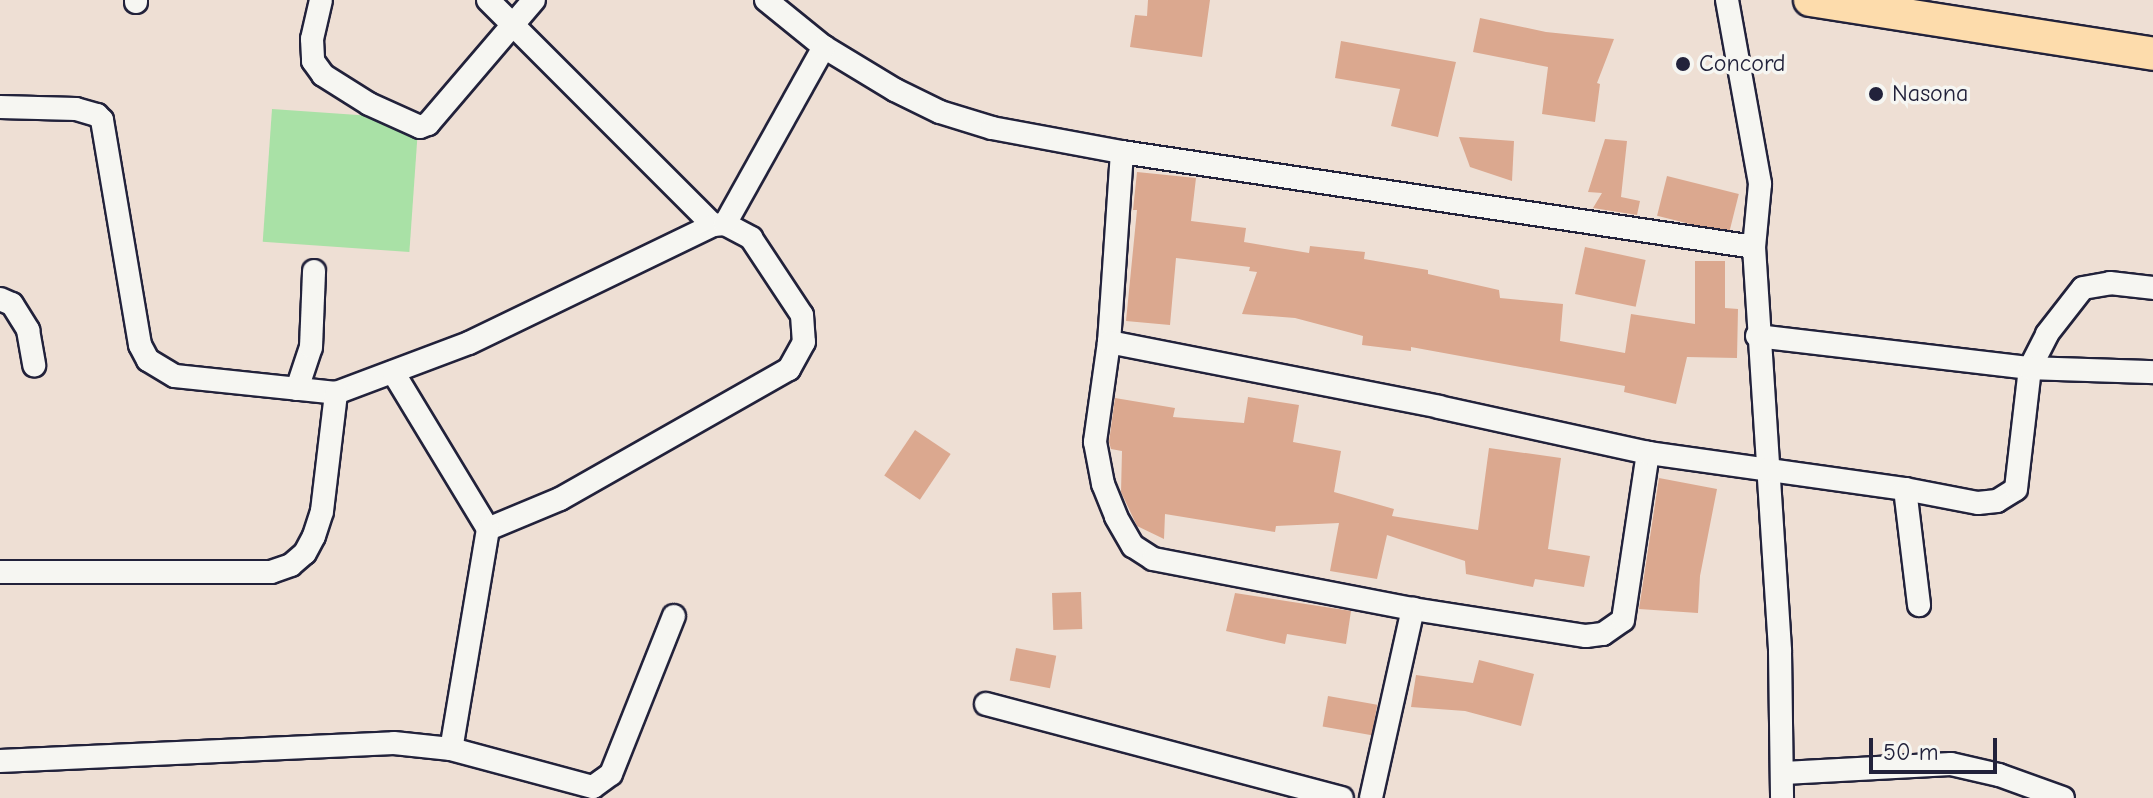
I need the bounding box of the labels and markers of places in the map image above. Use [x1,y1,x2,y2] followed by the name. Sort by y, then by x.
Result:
[1699,50,1785,78] place label: Concord
[1674,55,1692,73] marker: Concord
[1892,80,1968,108] place label: Nasona
[1867,85,1885,103] marker: Nasona

